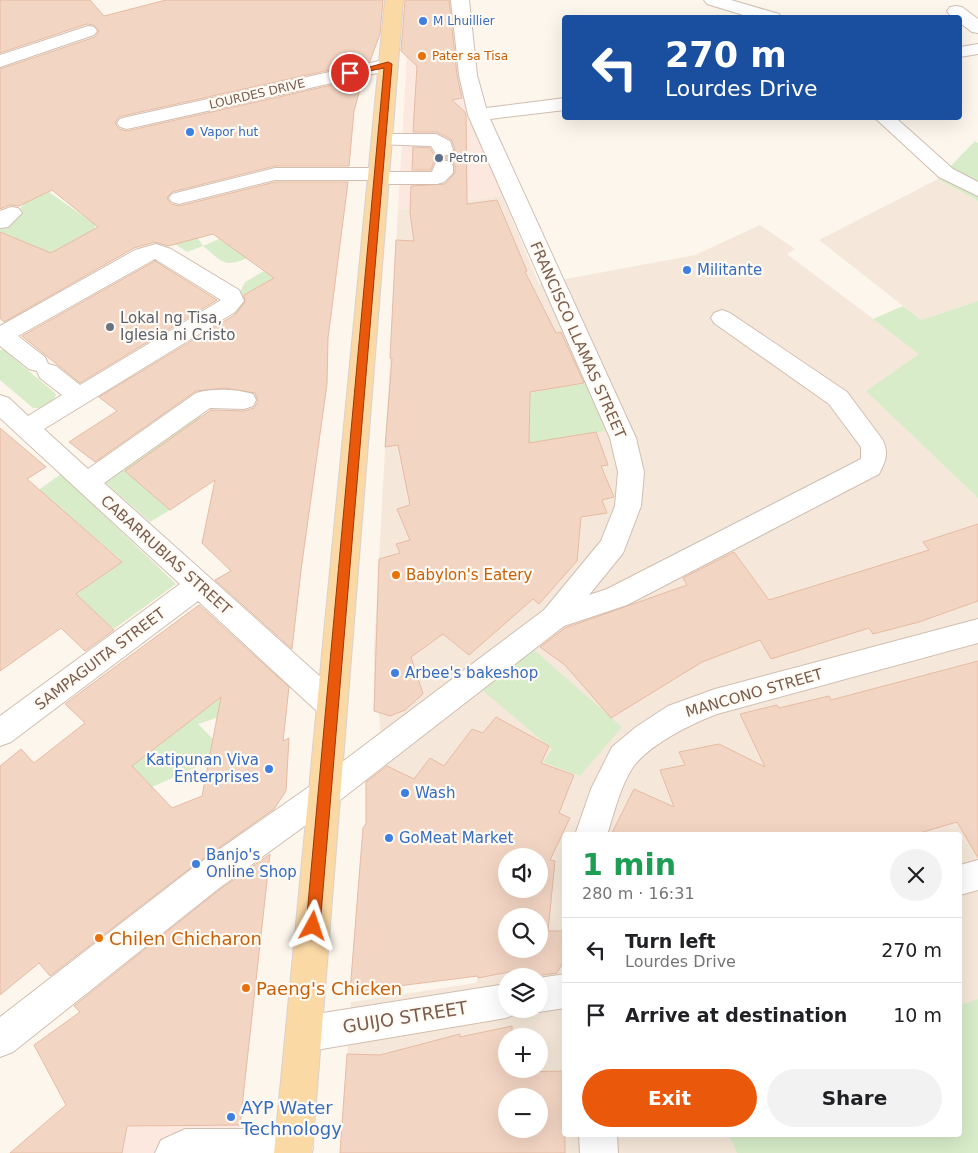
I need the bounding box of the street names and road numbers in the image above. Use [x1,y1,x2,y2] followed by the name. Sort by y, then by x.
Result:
[208,76,306,112] street label: LOURDES DRIVE
[526,239,630,442] street label: FRANCISCO LLAMAS STREET
[97,492,236,619] street label: CABARRUBIAS STREET
[31,604,169,714] street label: SAMPAGUITA STREET
[683,665,825,721] street label: MANCONO STREET
[341,997,470,1037] street label: GUIJO STREET

